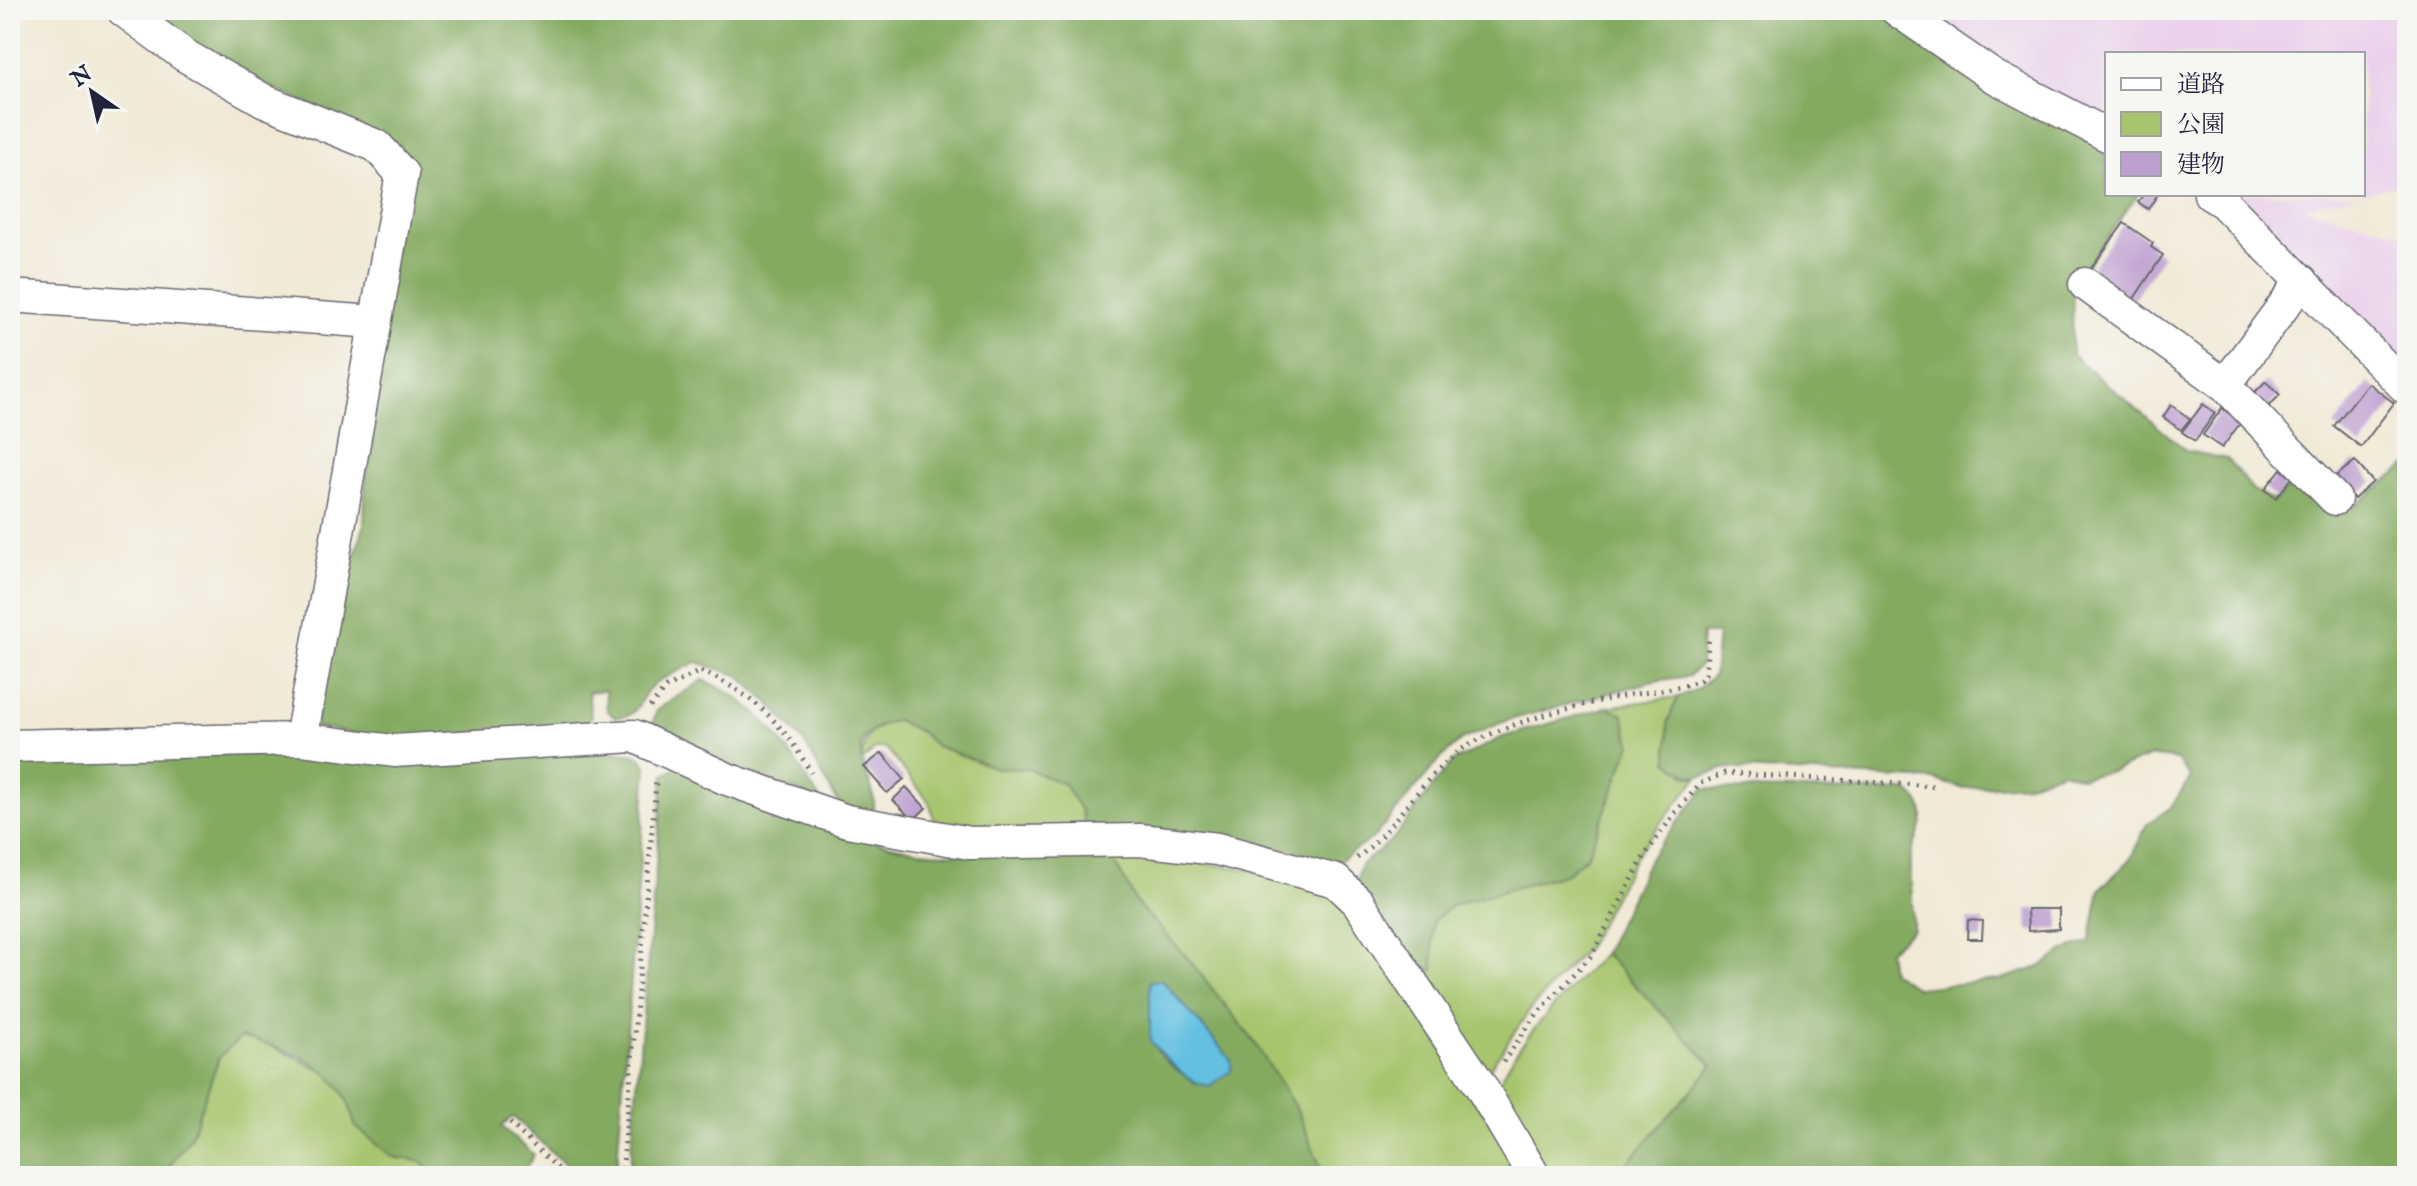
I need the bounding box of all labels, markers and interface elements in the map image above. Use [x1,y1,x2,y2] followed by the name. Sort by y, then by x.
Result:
[52,52,132,132] north arrow
[2105,52,2365,196] legend
[65,60,98,95] text: N
[2177,70,2225,101] text: 道路
[2177,110,2225,141] text: 公園
[2177,150,2225,181] text: 建物

